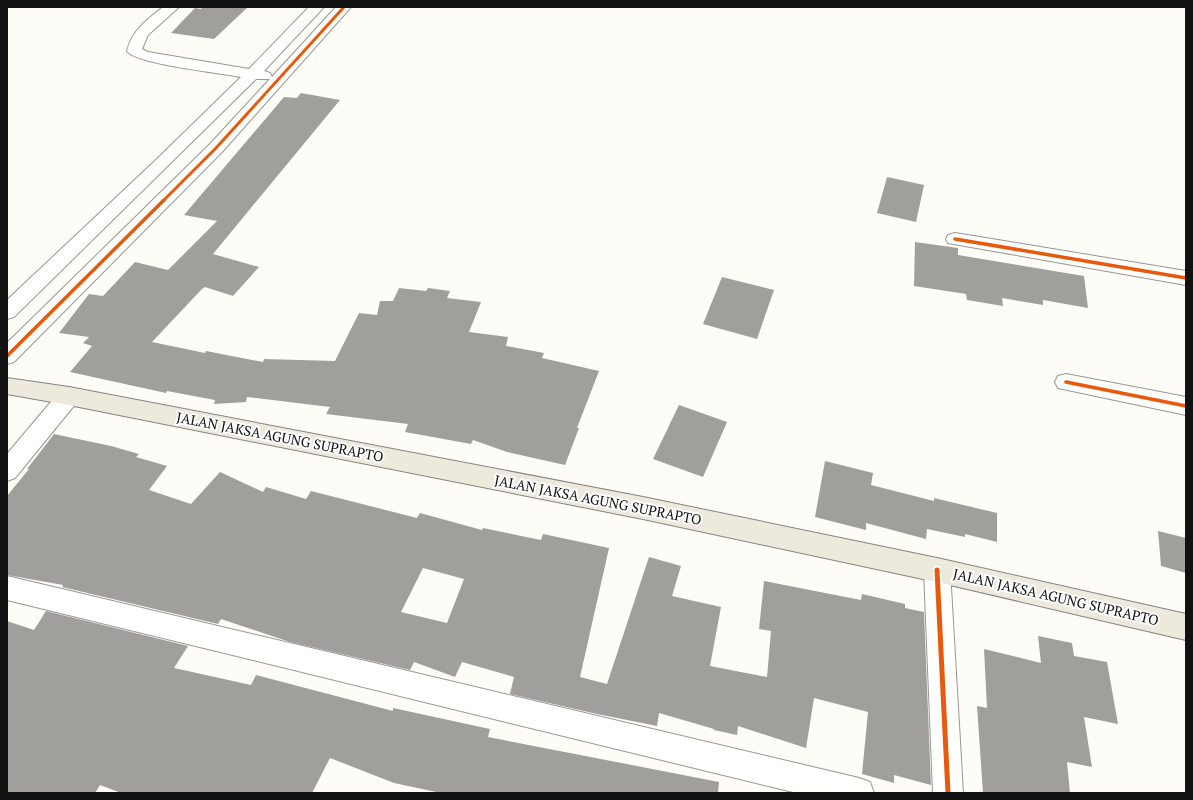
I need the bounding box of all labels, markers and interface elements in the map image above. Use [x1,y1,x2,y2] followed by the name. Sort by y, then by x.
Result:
[175,407,385,466] street label: JALAN JAKSA AGUNG SUPRAPTO
[493,470,703,529] street label: JALAN JAKSA AGUNG SUPRAPTO
[951,564,1161,629] street label: JALAN JAKSA AGUNG SUPRAPTO

